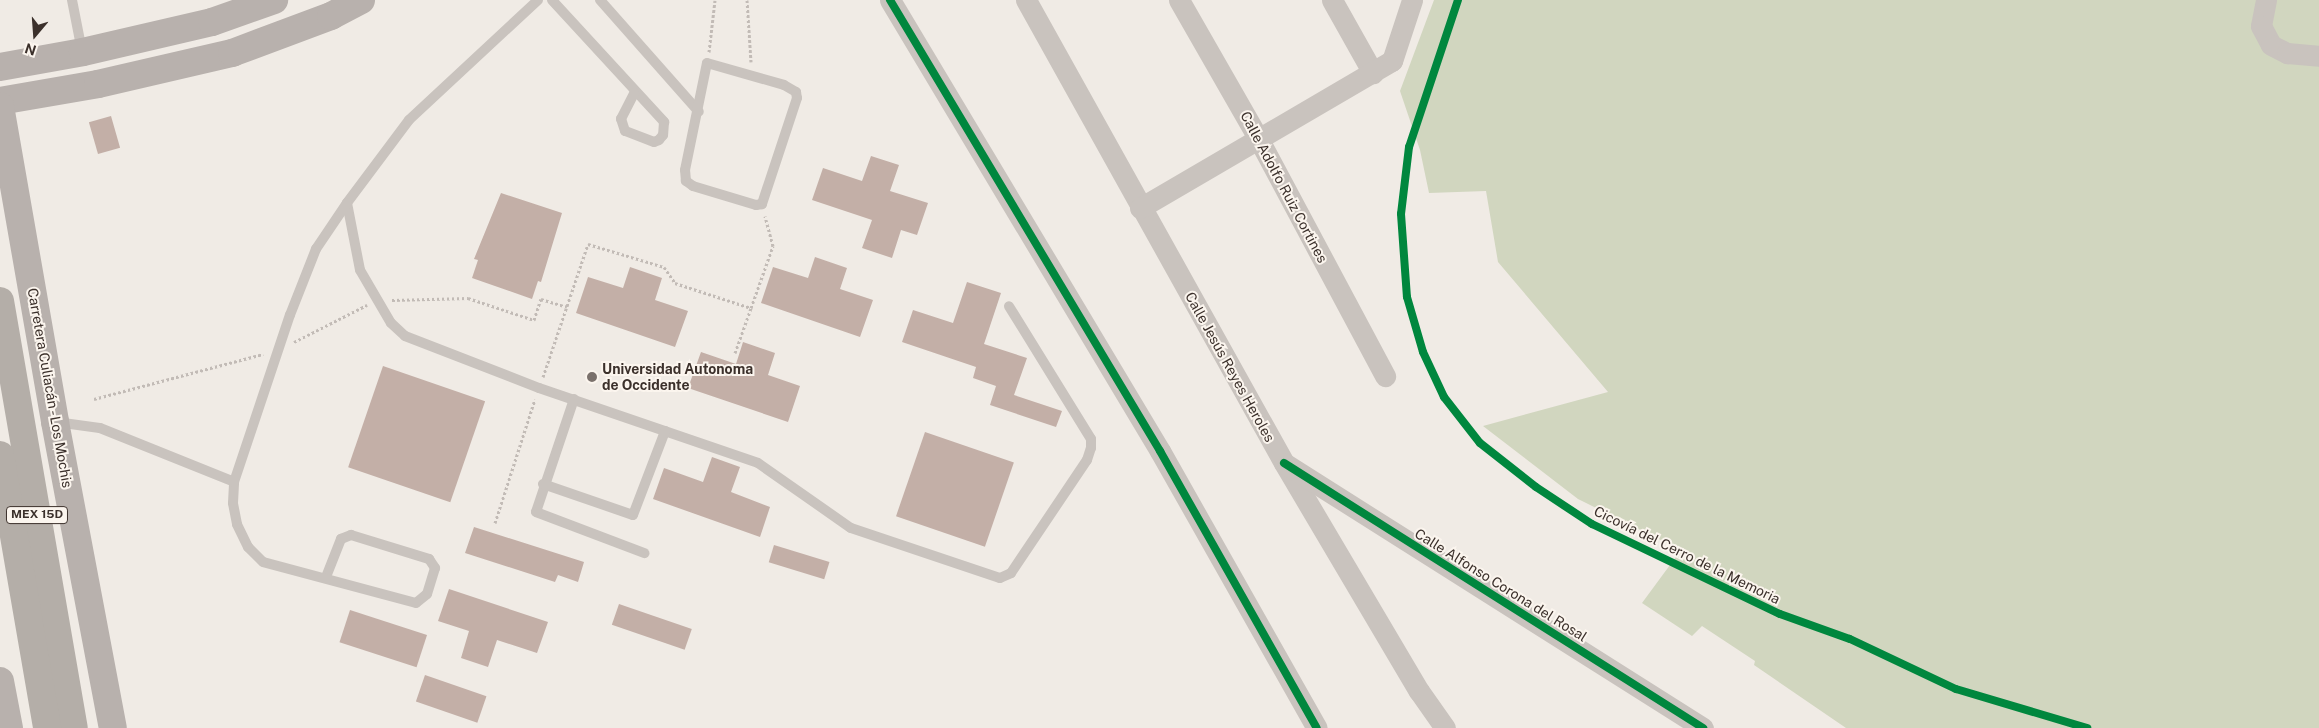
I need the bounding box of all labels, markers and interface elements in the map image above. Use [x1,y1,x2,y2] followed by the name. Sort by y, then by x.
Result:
[10,10,60,60] north arrow
[23,40,38,59] text: N
[1237,108,1331,266] street label: Calle Adolfo Ruiz Cortines
[24,285,76,491] street label: Carretera Culiacán - Los Mochis
[1182,289,1278,445] street label: Calle Jesús Reyes Heroles
[602,361,753,394] place label: Universidad Autonoma de Occidente
[586,371,598,383] marker: Universidad Autonoma de Occidente
[1591,502,1783,608] street label: Cicovía del Cerro de la Memoria
[6,506,68,524] road number: MEX 15D
[1412,525,1590,645] street label: Calle Alfonso Corona del Rosal

